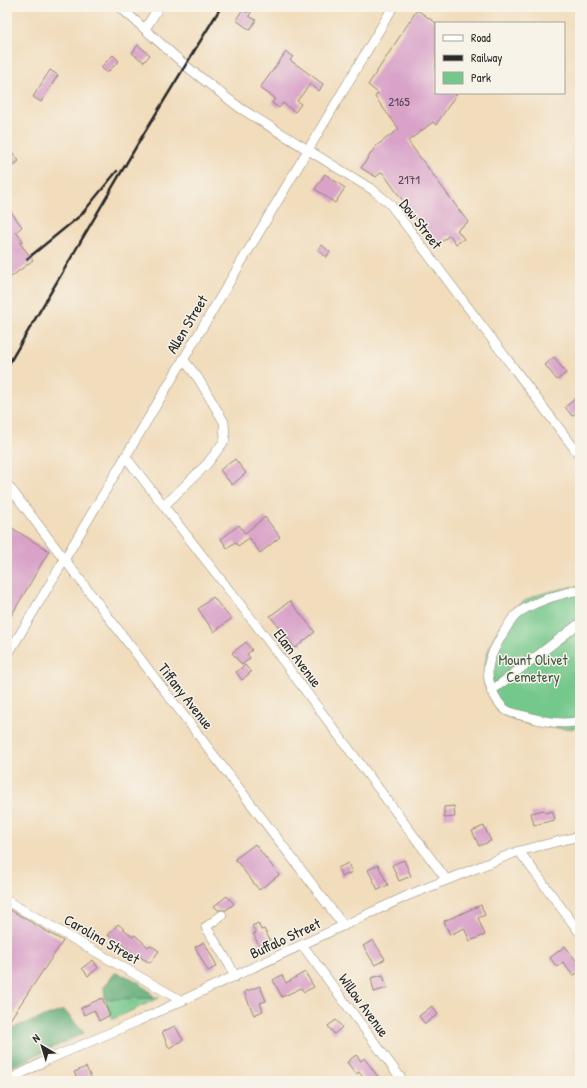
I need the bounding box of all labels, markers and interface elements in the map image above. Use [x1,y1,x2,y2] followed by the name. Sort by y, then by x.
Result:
[435,22,565,94] legend
[471,29,491,46] text: Road
[471,49,502,66] text: Railway
[471,69,491,86] text: Park
[388,92,410,110] house number: 2165
[398,170,420,188] house number: 2171
[395,194,448,254] street label: Dow Street
[161,290,213,357] street label: Allen Street
[269,624,327,692] street label: Elam Avenue
[498,649,568,687] park label: Mount Olivet Cemetery
[153,659,219,734] street label: Tiffany Avenue
[60,909,144,970] street label: Carolina Street
[246,912,325,964] street label: Buffalo Street
[334,969,394,1041] street label: Willow Avenue
[22,1026,62,1066] north arrow
[29,1031,43,1045] text: N

